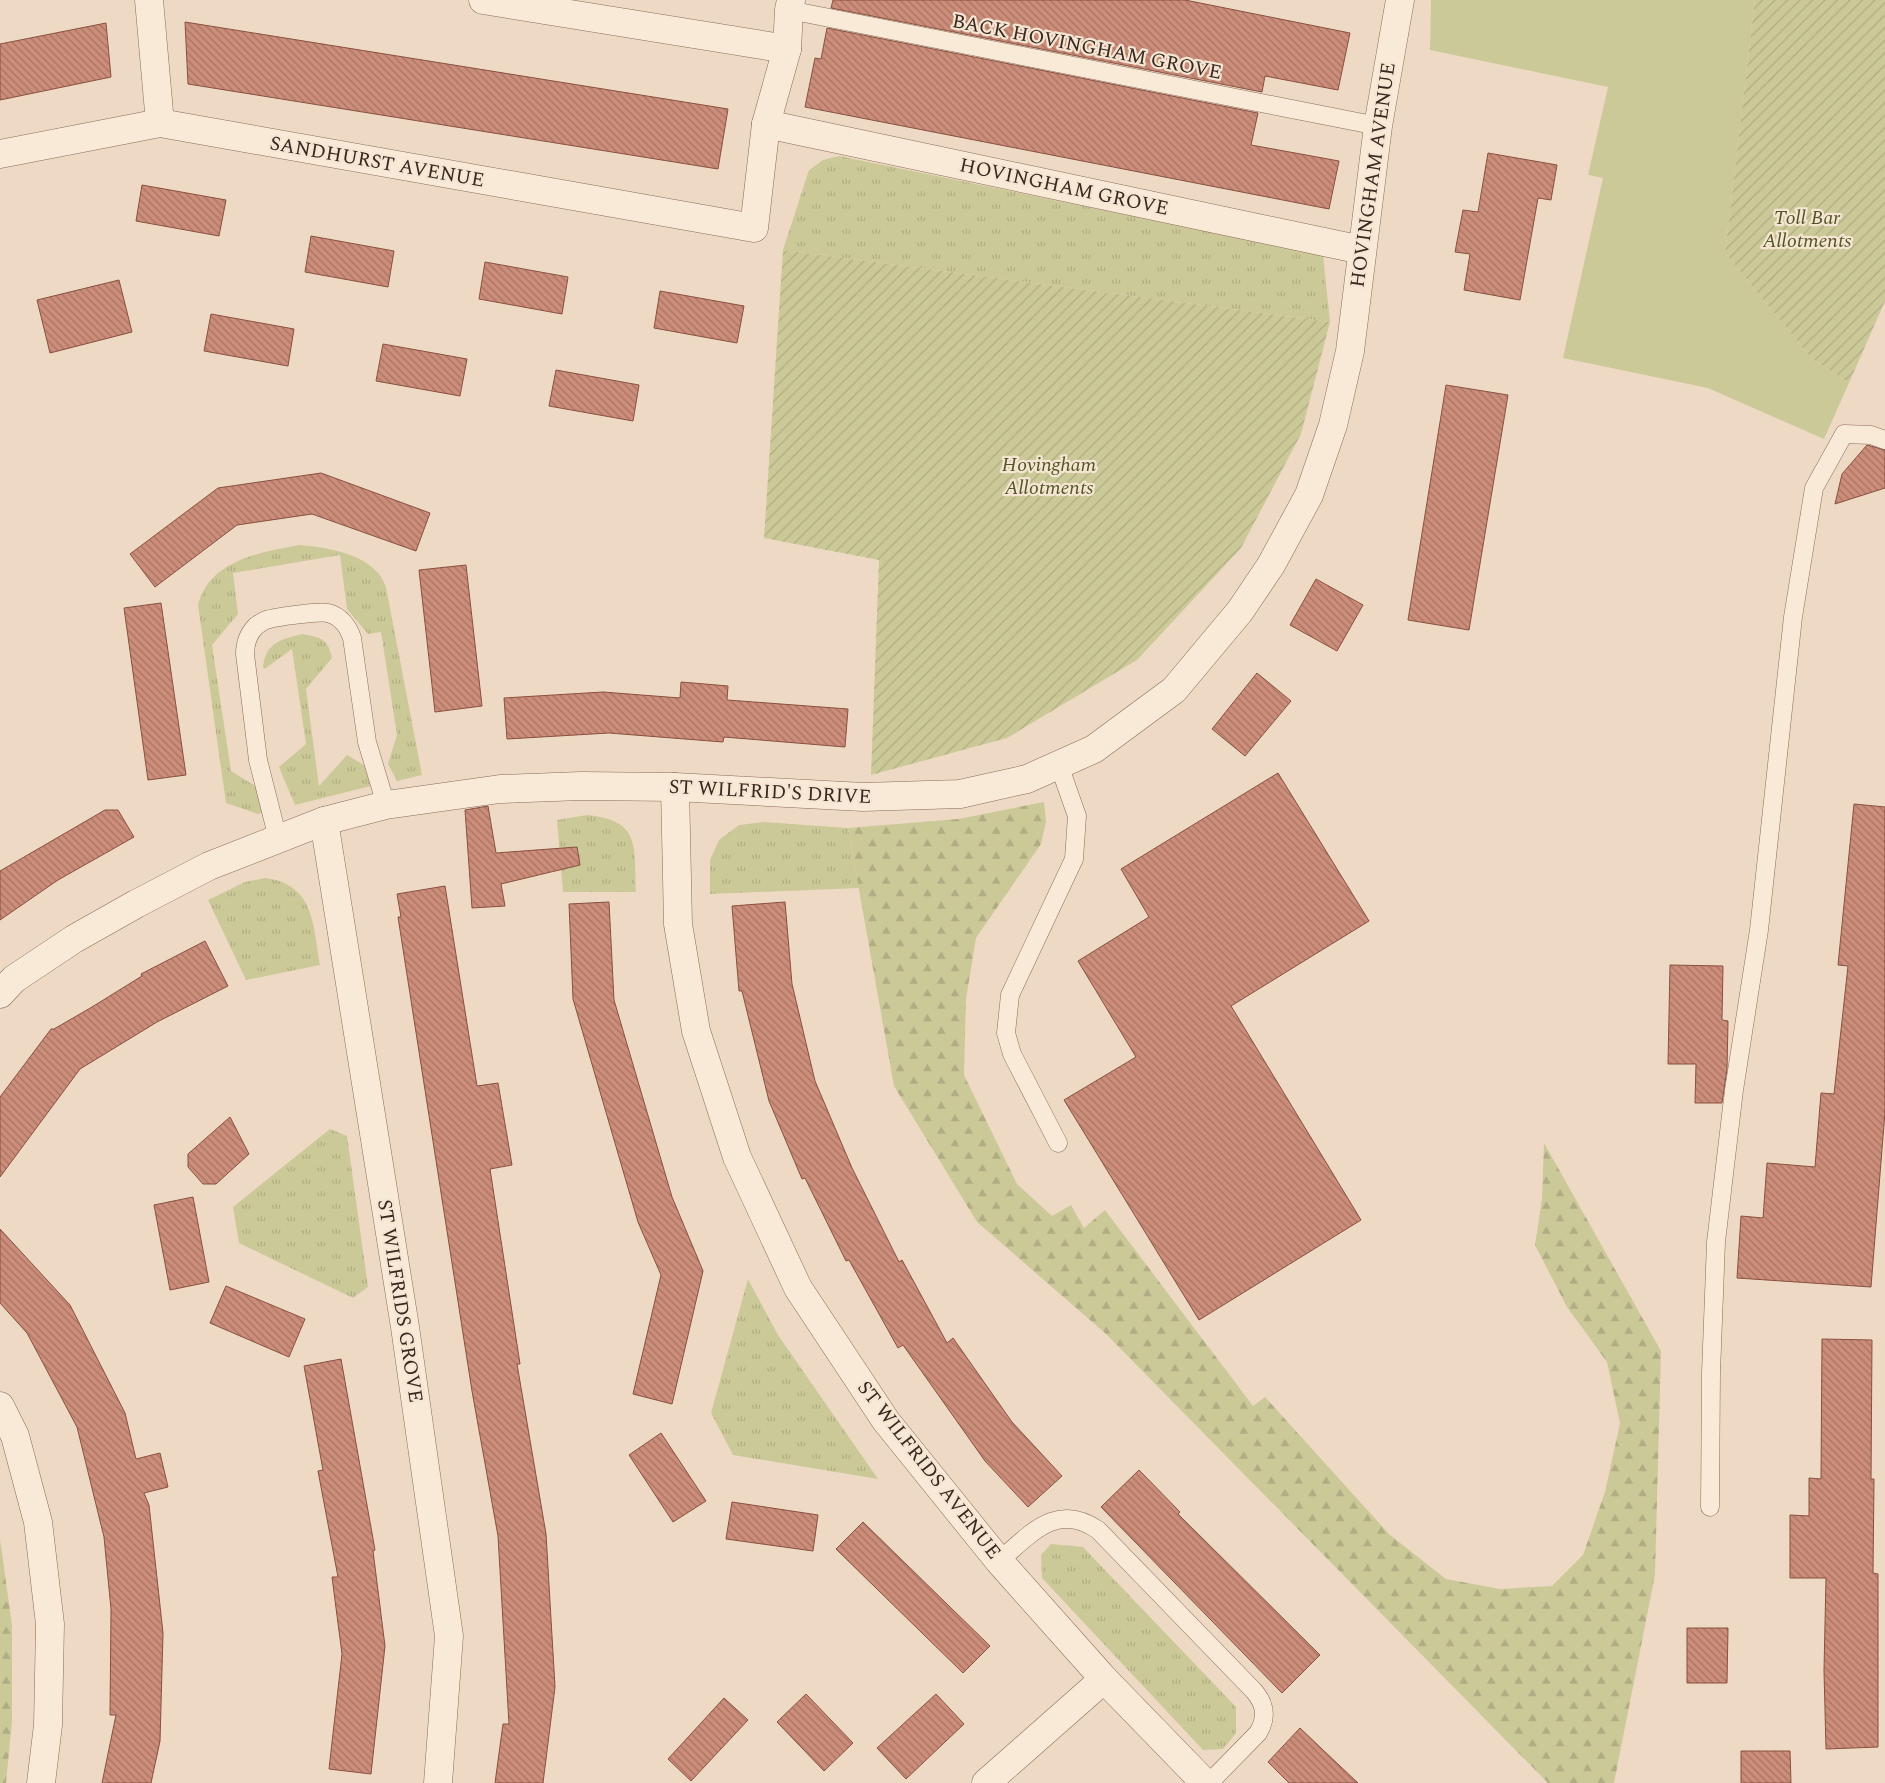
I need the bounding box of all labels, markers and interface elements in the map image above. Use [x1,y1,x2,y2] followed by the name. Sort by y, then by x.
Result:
[950,6,1224,88] street label: BACK HOVINGHAM GROVE
[1342,60,1404,290] street label: HOVINGHAM AVENUE
[267,128,487,196] street label: SANDHURST AVENUE
[957,150,1171,224] street label: HOVINGHAM GROVE
[1762,203,1851,256] park label: Toll Bar Allotments
[1002,450,1097,503] park label: Hovingham Allotments
[668,772,872,812] street label: ST WILFRID'S DRIVE
[369,1197,431,1405] street label: ST WILFRIDS GROVE
[850,1374,1008,1566] street label: ST WILFRIDS AVENUE

